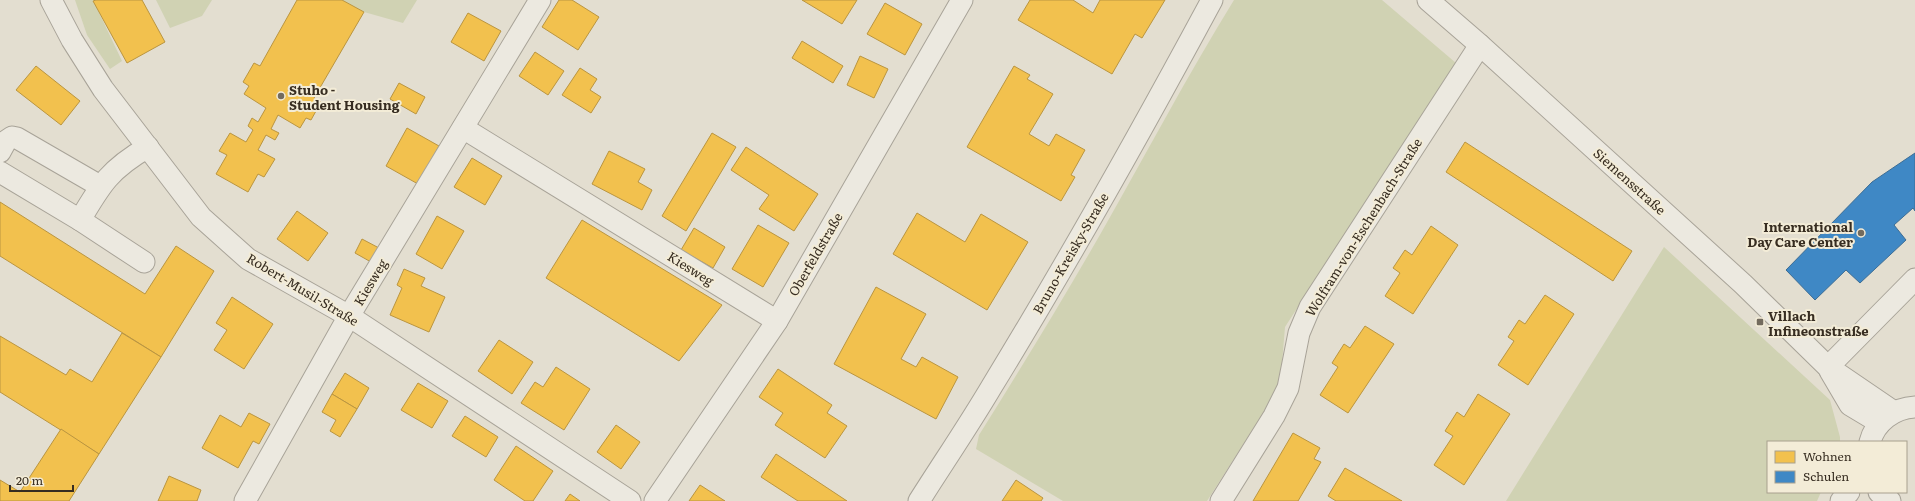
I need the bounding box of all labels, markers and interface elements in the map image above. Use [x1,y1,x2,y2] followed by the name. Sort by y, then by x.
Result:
[289,80,400,114] place label: Stuho - Student Housing
[276,91,286,101] marker: Stuho - Student Housing
[1300,134,1426,320] street label: Wolfram-von-Eschenbach-Straße
[1590,143,1671,219] street label: Siemensstraße
[1027,189,1113,317] street label: Bruno-Kreisky-Straße
[783,209,847,299] street label: Oberfeldstraße
[1747,217,1853,251] place label: International Day Care Center
[1856,228,1866,238] marker: International Day Care Center
[664,246,719,290] street label: Kiesweg
[243,248,363,330] street label: Robert-Musil-Straße
[349,254,392,309] street label: Kiesweg
[1768,306,1869,340] place label: Villach Infineonstraße
[1755,317,1765,327] marker: Villach Infineonstraße
[1767,441,1907,493] legend
[1803,447,1852,465] text: Wohnen
[10,467,73,493] scale bar
[1803,467,1849,485] text: Schulen
[16,471,43,489] text: 20 m

